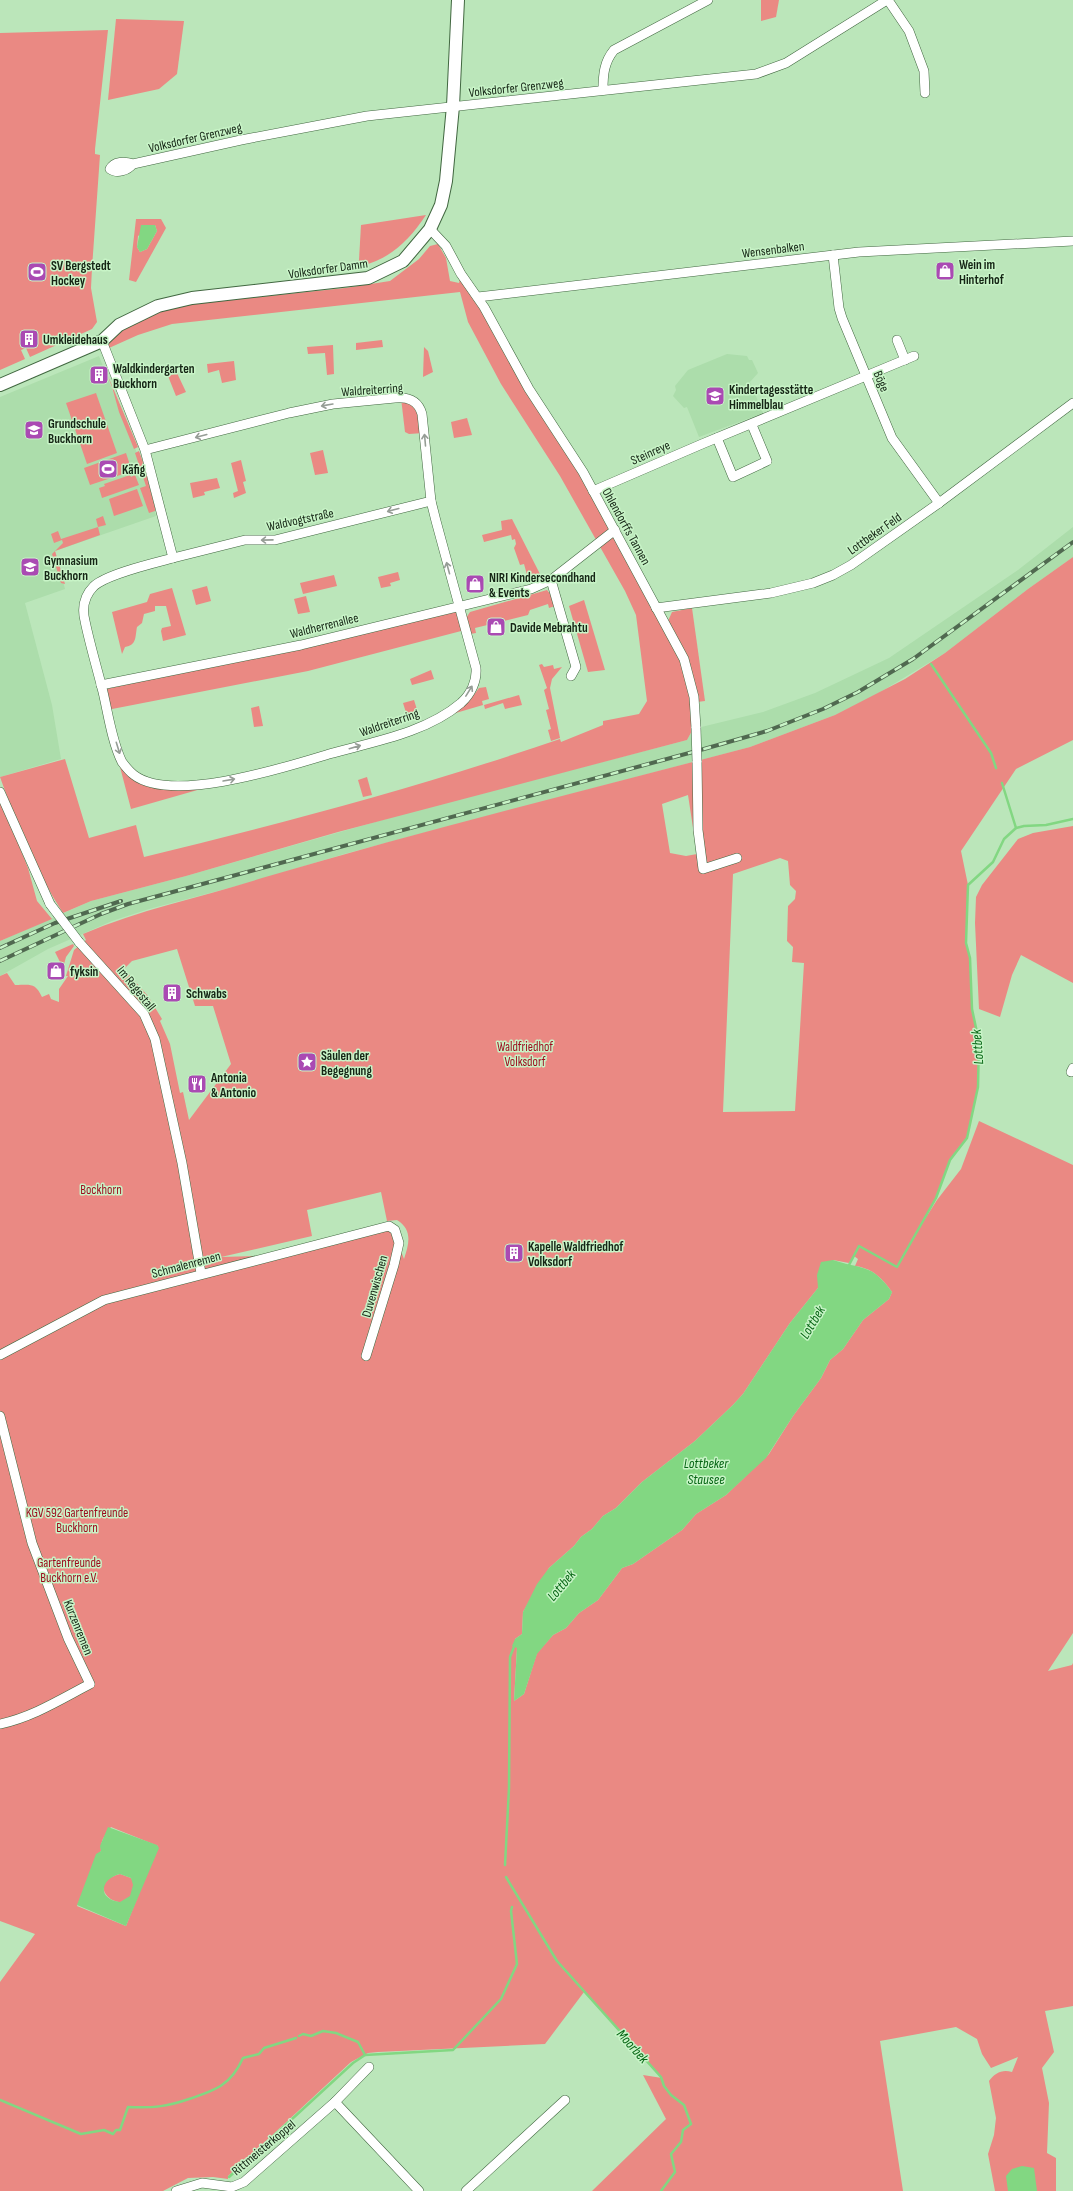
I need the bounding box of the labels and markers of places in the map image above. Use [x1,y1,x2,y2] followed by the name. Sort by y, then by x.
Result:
[959,257,1005,288] place label: Wein im Hinterhof
[51,258,112,289] place label: SV Bergstedt Hockey
[934,260,956,282] shop icon: Wein im Hinterhof
[26,261,48,283] sports icon: SV Bergstedt Hockey
[18,328,40,350] building icon: Umkleidehaus
[43,332,108,348] place label: Umkleidehaus
[113,361,195,392] place label: Waldkindergarten Buckhorn
[88,364,110,386] building icon: Waldkindergarten Buckhorn
[729,382,814,413] place label: Kindertagesstätte Himmelblau
[704,385,726,407] school or university icon: Kindertagesstätte Himmelblau
[48,416,107,447] place label: Grundschule Buckhorn
[23,419,45,441] school or university icon: Grundschule Buckhorn
[97,458,119,480] sports icon: Käfig
[122,462,146,478] place label: Käfig
[44,553,98,584] place label: Gymnasium Buckhorn
[19,556,41,578] school or university icon: Gymnasium Buckhorn
[489,570,596,601] place label: NIRI Kindersecondhand & Events
[464,573,486,595] shop icon: NIRI Kindersecondhand & Events
[485,616,507,638] shop icon: Davide Mebrahtu
[510,620,588,636] place label: Davide Mebrahtu
[45,960,67,982] shop icon: fyksin
[70,964,99,980] place label: fyksin
[161,982,183,1004] building icon: Schwabs
[186,986,227,1002] place label: Schwabs
[321,1048,372,1079] place label: Säulen der Begegnung
[296,1051,318,1073] place icon: Säulen der Begegnung
[210,1070,256,1101] place label: Antonia & Antonio
[186,1073,208,1095] restaurant icon: Antonia & Antonio
[528,1239,624,1270] place label: Kapelle Waldfriedhof Volksdorf
[503,1242,525,1264] building icon: Kapelle Waldfriedhof Volksdorf

